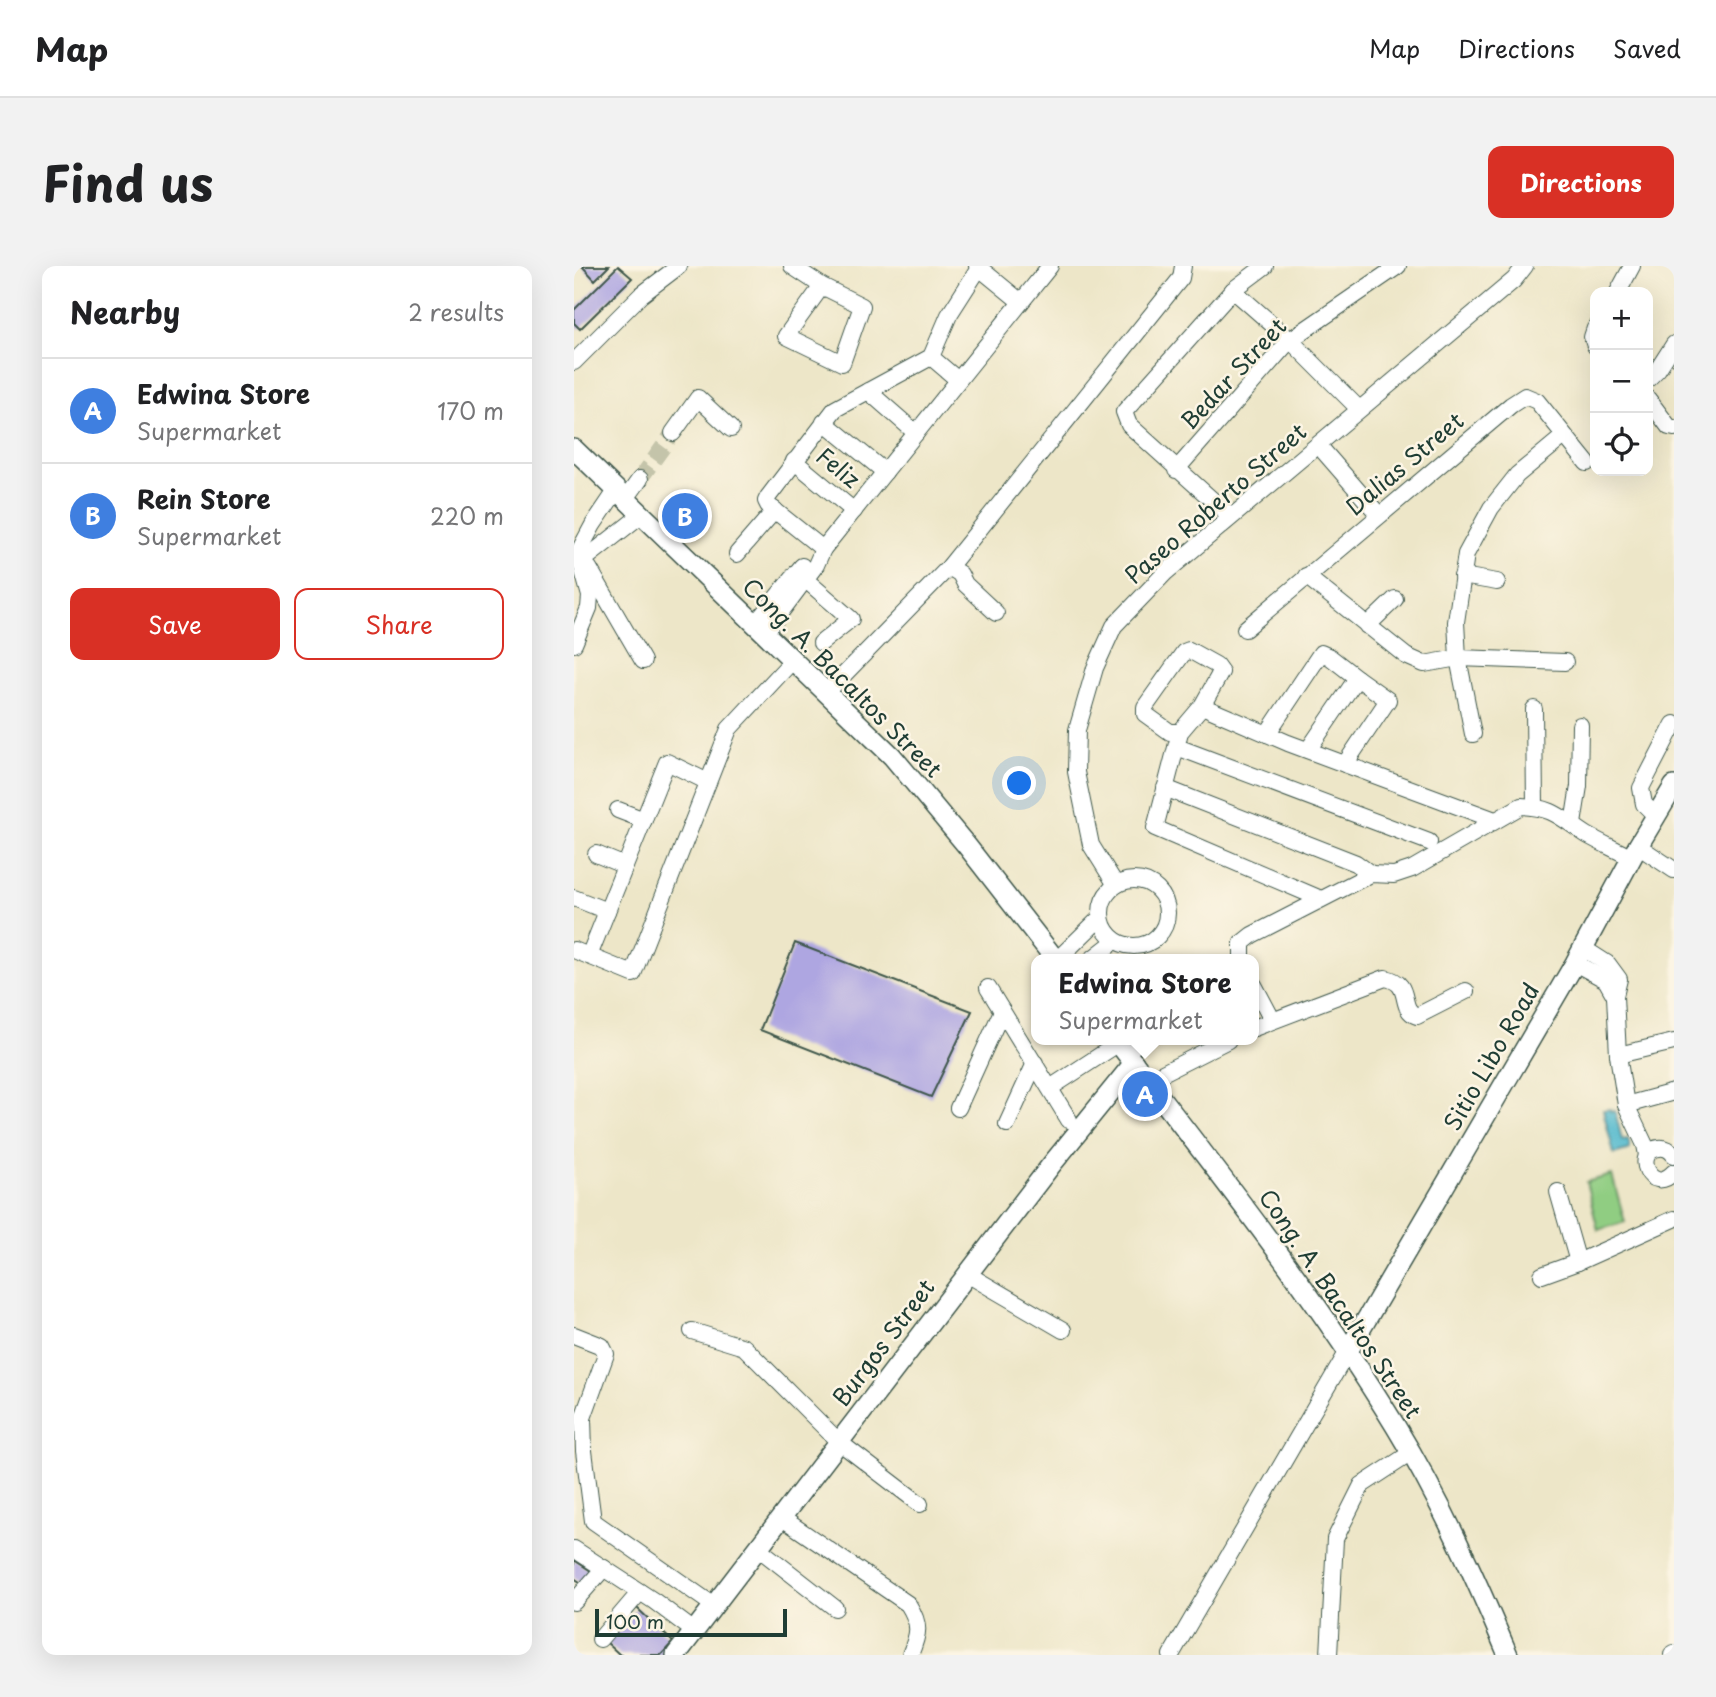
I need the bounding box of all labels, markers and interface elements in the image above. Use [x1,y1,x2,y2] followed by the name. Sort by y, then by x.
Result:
[35,23,108,73] text: Map
[1369,30,1420,66] text: Map
[1458,30,1575,66] text: Directions
[1613,30,1681,66] text: Saved
[42,145,213,219] text: Find us
[1488,146,1674,218] button: Directions
[1590,287,1653,476] map controls
[1590,287,1653,350] button: +
[70,289,180,334] text: Nearby
[408,294,504,329] text: 2 results
[1172,309,1294,437] street label: Bedar Street
[1590,350,1653,413] button: −
[137,374,310,413] text: Edwina Store
[84,393,102,428] text: A
[437,393,504,428] text: 170 m
[1337,403,1471,523] street label: Dalias Street
[137,413,281,448] text: Supermarket
[1590,413,1653,476] button: locate
[1116,414,1314,592] street label: Paseo Roberto Street
[809,438,869,496] street label: Feliz
[137,479,271,518] text: Rein Store
[662,490,708,542] pin: B
[85,498,101,533] text: B
[430,498,504,533] text: 220 m
[137,518,281,553] text: Supermarket
[735,569,951,785] street label: Cong. A. Bacaltos Street
[70,588,280,660] button: Save
[294,588,504,660] button: Share
[1002,766,1036,800] your location
[1031,954,1259,1045] popup
[1058,963,1232,1002] text: Edwina Store
[1434,976,1547,1137] street label: Sitio Libo Road
[1058,1002,1203,1037] text: Supermarket
[1122,1068,1168,1120] pin: A
[1251,1181,1431,1425] street label: Cong. A. Bacaltos Street
[823,1271,942,1413] street label: Burgos Street
[595,1606,788,1638] scale bar
[606,1607,664,1635] text: 100 m

